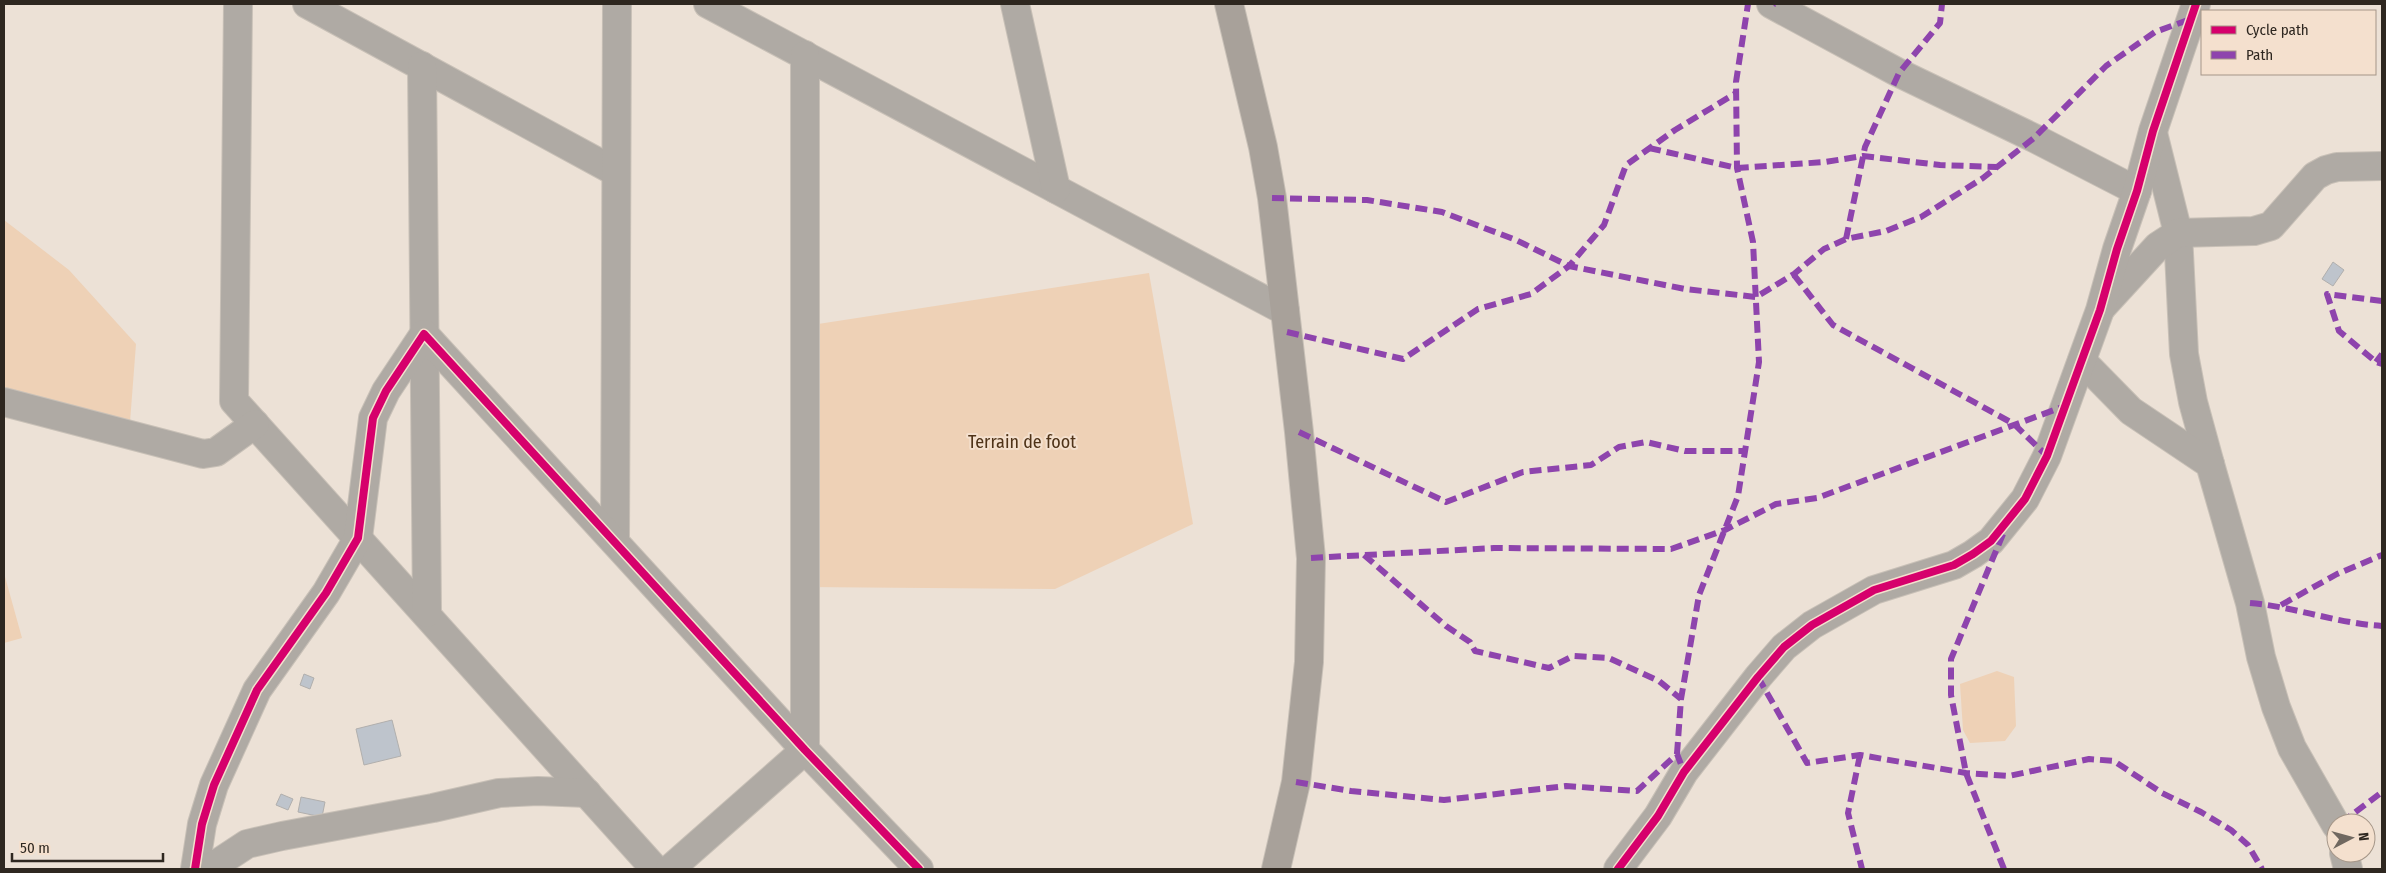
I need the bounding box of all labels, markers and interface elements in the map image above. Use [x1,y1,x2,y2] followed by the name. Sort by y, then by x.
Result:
[2201,10,2376,75] legend
[2246,21,2309,39] text: Cycle path
[2246,46,2273,64] text: Path
[968,431,1076,453] park label: Terrain de foot
[2326,813,2376,863] north arrow
[12,830,164,862] scale bar
[2355,832,2372,842] text: N
[20,839,50,857] text: 50 m

